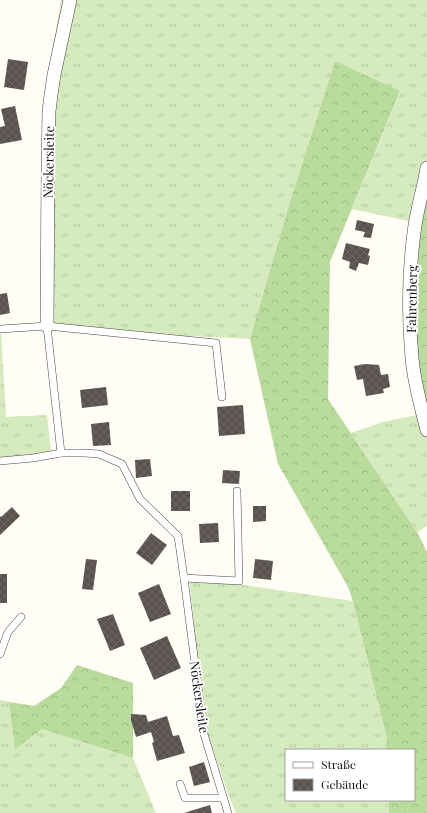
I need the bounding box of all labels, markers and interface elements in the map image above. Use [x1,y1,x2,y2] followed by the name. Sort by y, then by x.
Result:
[39,125,57,198] street label: Nöckersleite
[402,265,420,333] street label: Fahrenberg
[187,660,214,734] street label: Nöckersleite
[285,749,415,801] legend
[321,756,356,772] text: Straße
[321,776,368,792] text: Gebäude

